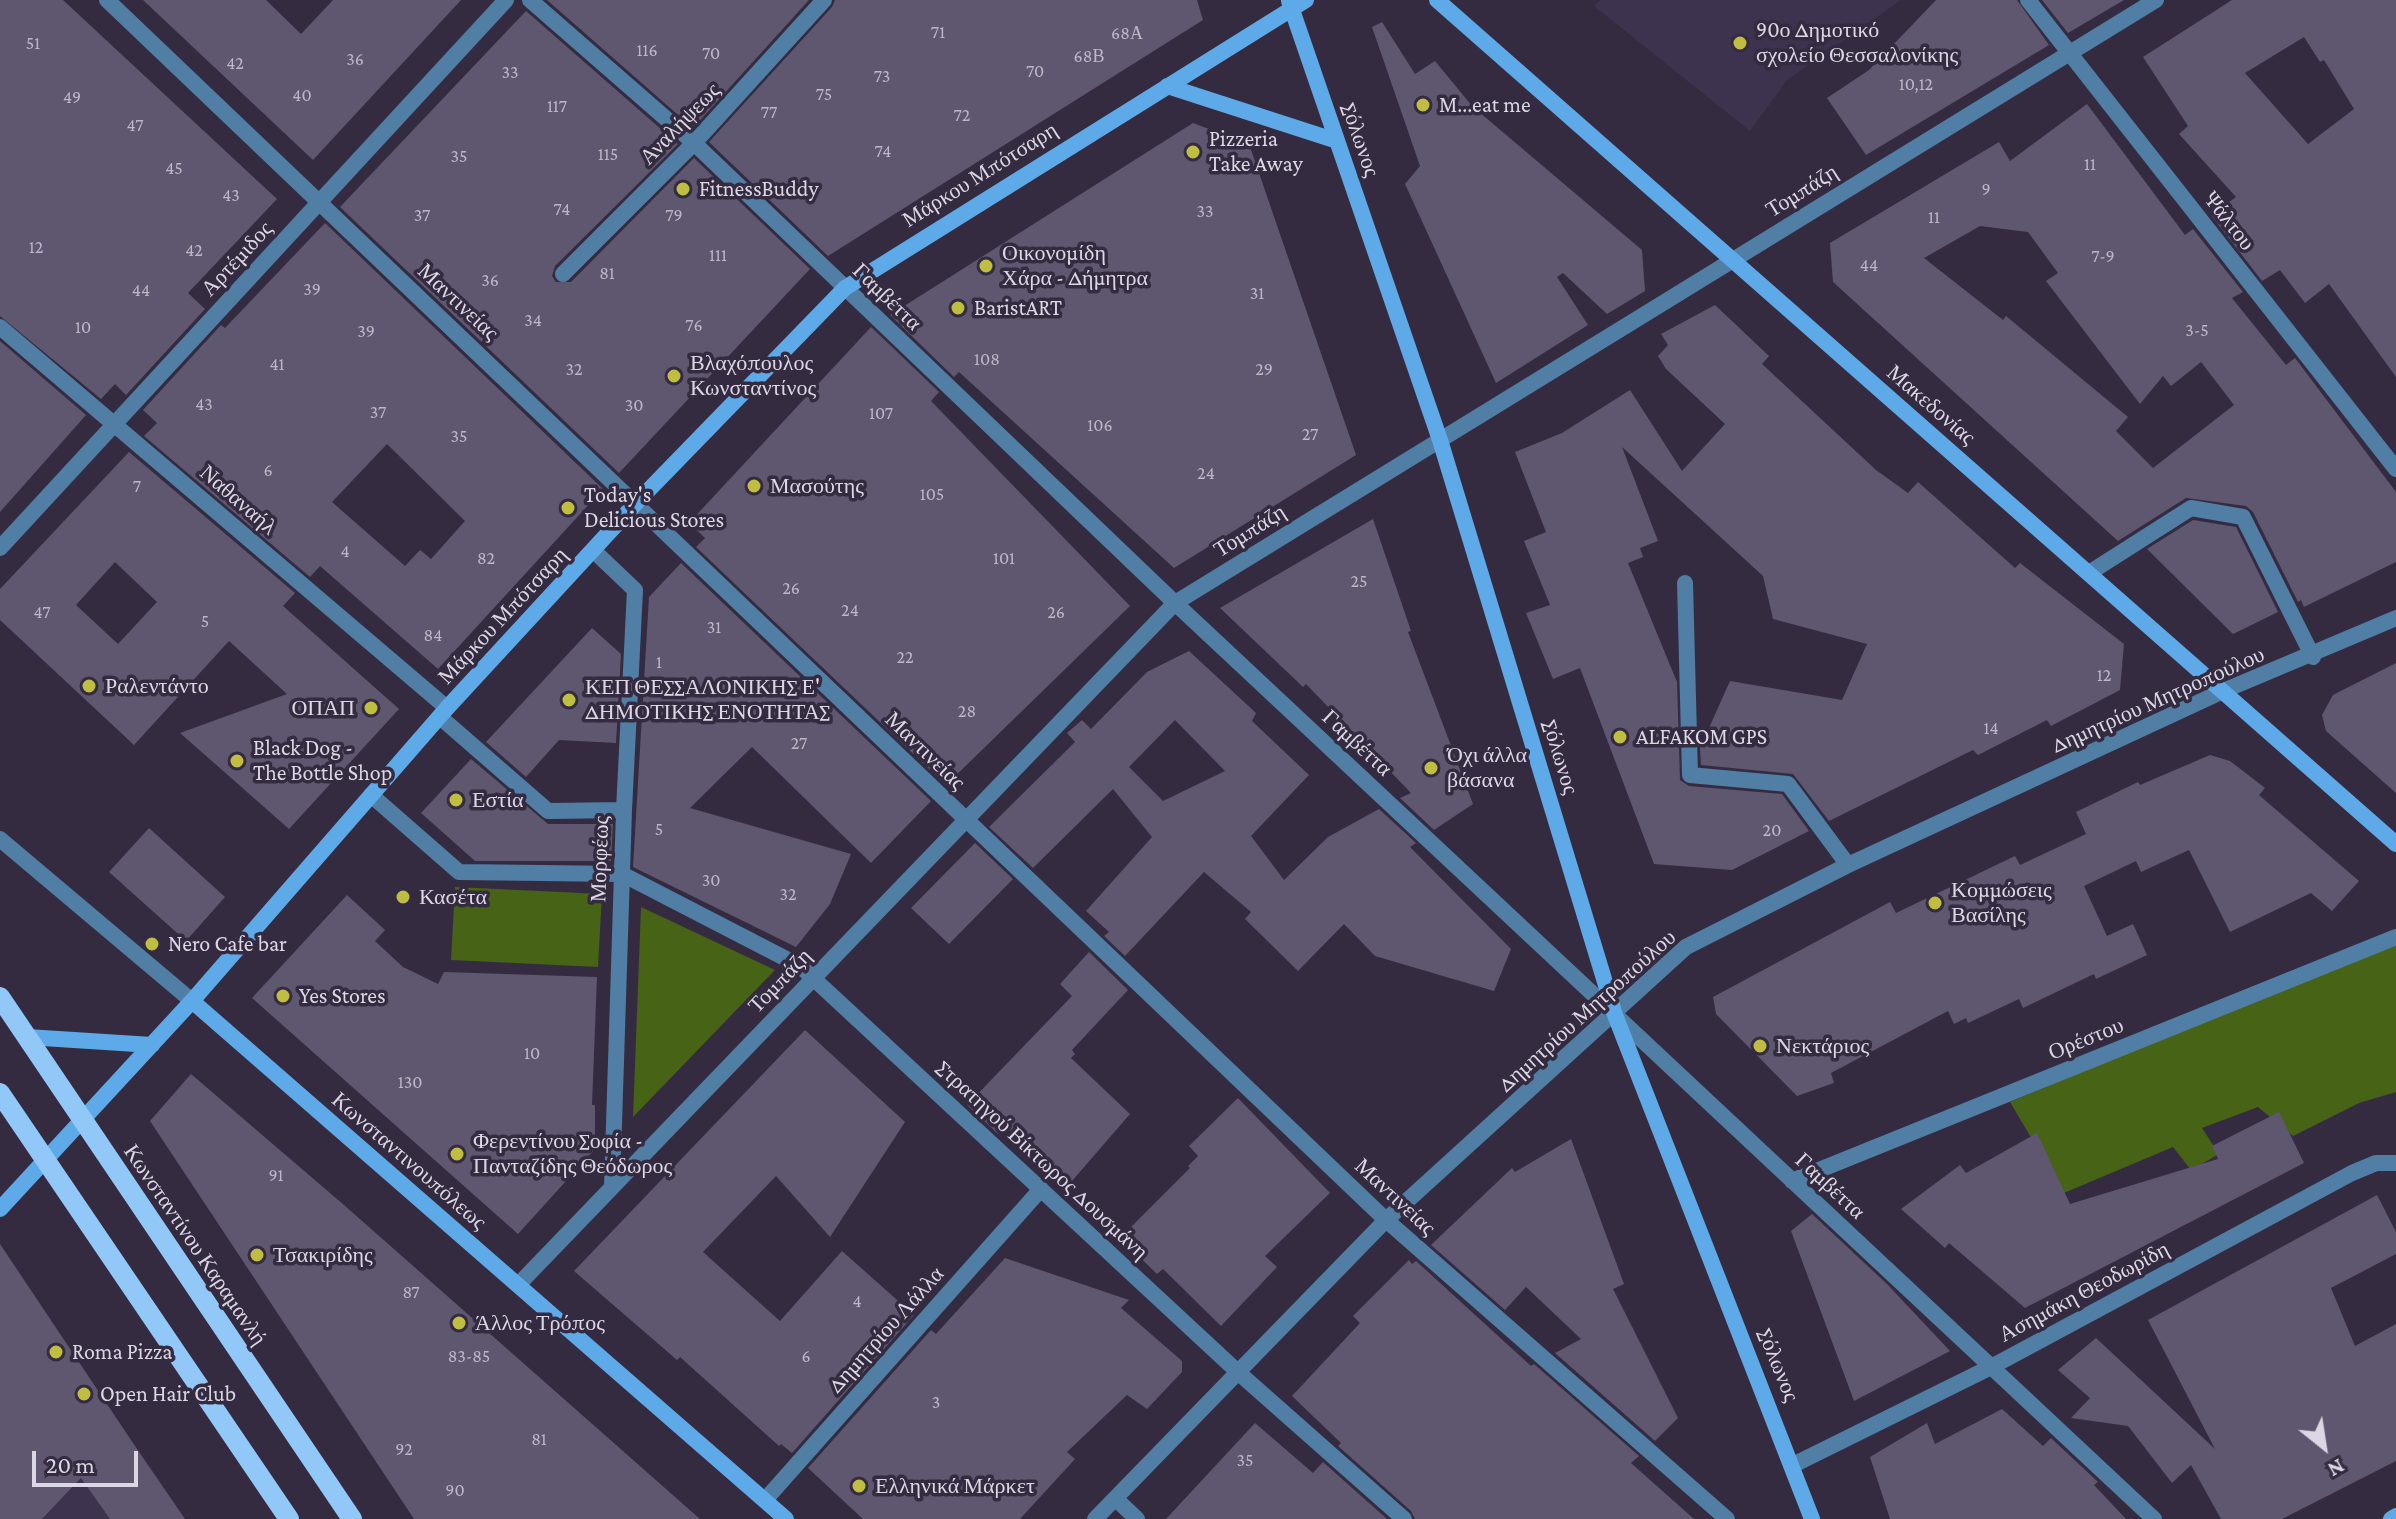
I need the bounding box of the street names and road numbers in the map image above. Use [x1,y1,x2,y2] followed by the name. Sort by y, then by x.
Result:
[634,77,726,171] street label: Αναλήψεως
[1335,100,1385,180] street label: Σόλωνος
[898,117,1062,233] street label: Μάρκου Μπότσαρη
[1761,159,1843,223] street label: Τομπάζη
[2198,186,2260,256] street label: Ψάλτου
[196,216,278,302] street label: Αρτέμιδος
[412,258,504,346] street label: Μαντινείας
[847,258,927,336] street label: Γαμβέττα
[1881,359,1981,451] street label: Μακεδονίας
[194,459,282,541] street label: Ναθαναήλ
[1209,499,1291,563] street label: Τομπάζη
[433,542,573,690] street label: Μάρκου Μπότσαρη
[2047,641,2269,759] street label: Δημητρίου Μητροπούλου
[1317,704,1397,782] street label: Γαμβέττα
[879,706,971,796] street label: Μαντινείας
[1536,717,1584,797] street label: Σόλωνος
[585,815,615,903] street label: Μορφέως
[1493,924,1681,1098] street label: Δημητρίου Μητροπούλου
[743,943,817,1019] street label: Τομπάζη
[2045,1012,2127,1066] street label: Ορέστου
[931,1055,1153,1265] street label: Στρατηγού Βίκτωρος Δουσμάνη
[326,1087,492,1235] street label: Κωνσταντινουπόλεως
[118,1139,272,1351] street label: Κωνσταντίνου Καραμανλή
[1790,1147,1870,1225] street label: Γαμβέττα
[1349,1153,1441,1241] street label: Μαντινείας
[1994,1236,2174,1348] street label: Ασημάκη Θεοδωρίδη
[822,1261,950,1399] street label: Δημητρίου Λάλλα
[1751,1325,1805,1405] street label: Σόλωνος

